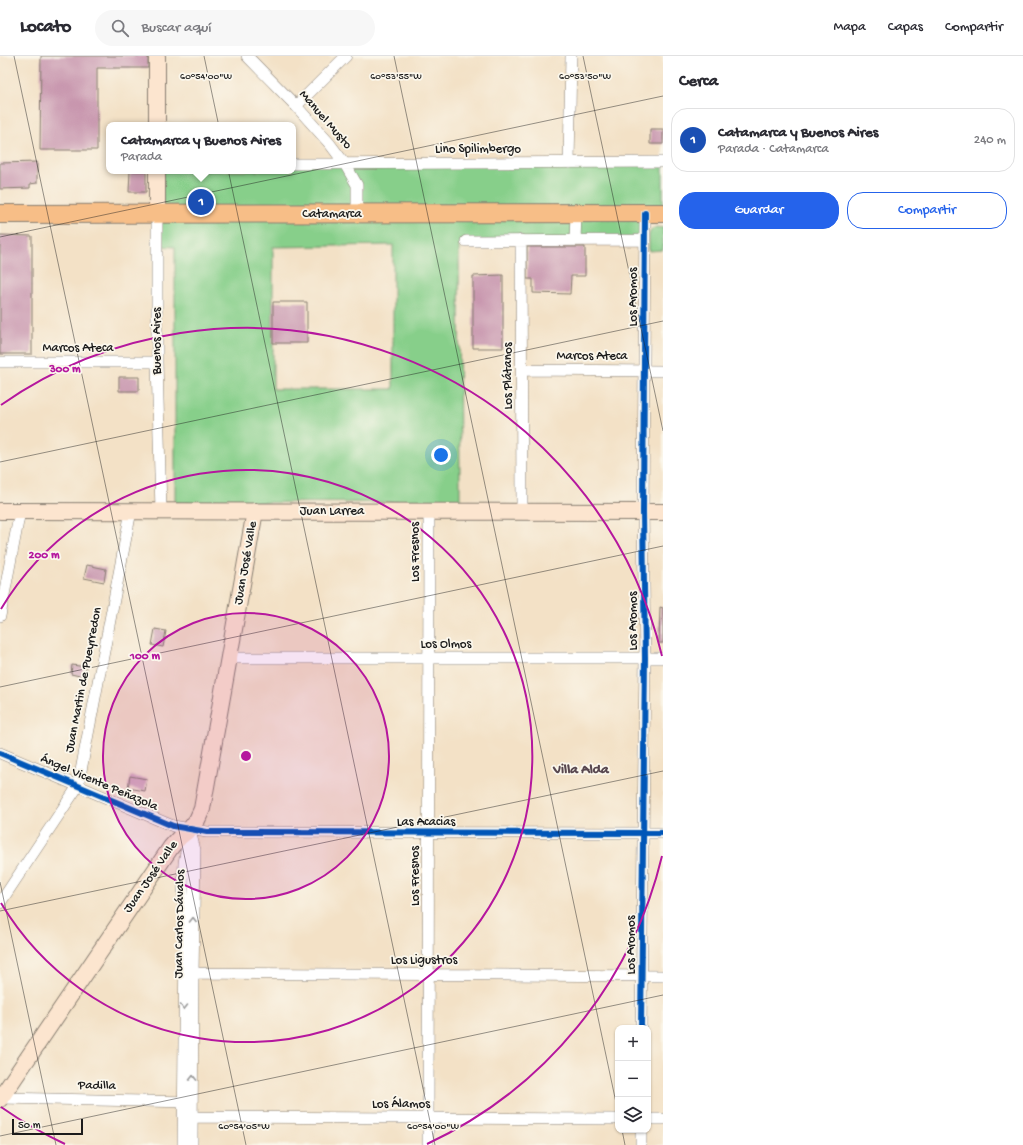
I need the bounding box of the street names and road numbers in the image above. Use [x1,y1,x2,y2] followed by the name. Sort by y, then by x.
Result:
[295,87,355,153] street label: Manuel Musto
[435,142,521,157] street label: Lino Spilimbergo
[302,207,363,222] street label: Catamarca
[626,266,641,327] street label: Los Aromos
[150,306,165,375] street label: Buenos Aires
[42,341,114,356] street label: Marcos Ateca
[501,341,516,409] street label: Los Plátanos
[556,349,628,364] street label: Marcos Ateca
[300,504,365,519] street label: Juan Larrea
[231,520,261,606] street label: Juan José Valle
[408,521,423,582] street label: Los Fresnos
[626,590,641,651] street label: Los Aromos
[63,605,106,754] street label: Juan Martin de Pueyrredon
[421,637,473,652] street label: Los Olmos
[38,751,161,815] street label: Ángel Vicente Peñazola
[397,815,456,830] street label: Las Acacias
[121,838,182,916] street label: Juan José Valle
[408,845,423,906] street label: Los Fresnos
[172,868,188,979] street label: Juan Carlos Dávalos
[624,914,639,975] street label: Los Aromos
[391,953,459,968] street label: Los Ligustros
[77,1078,117,1094] street label: Padilla
[372,1096,431,1112] street label: Los Álamos

